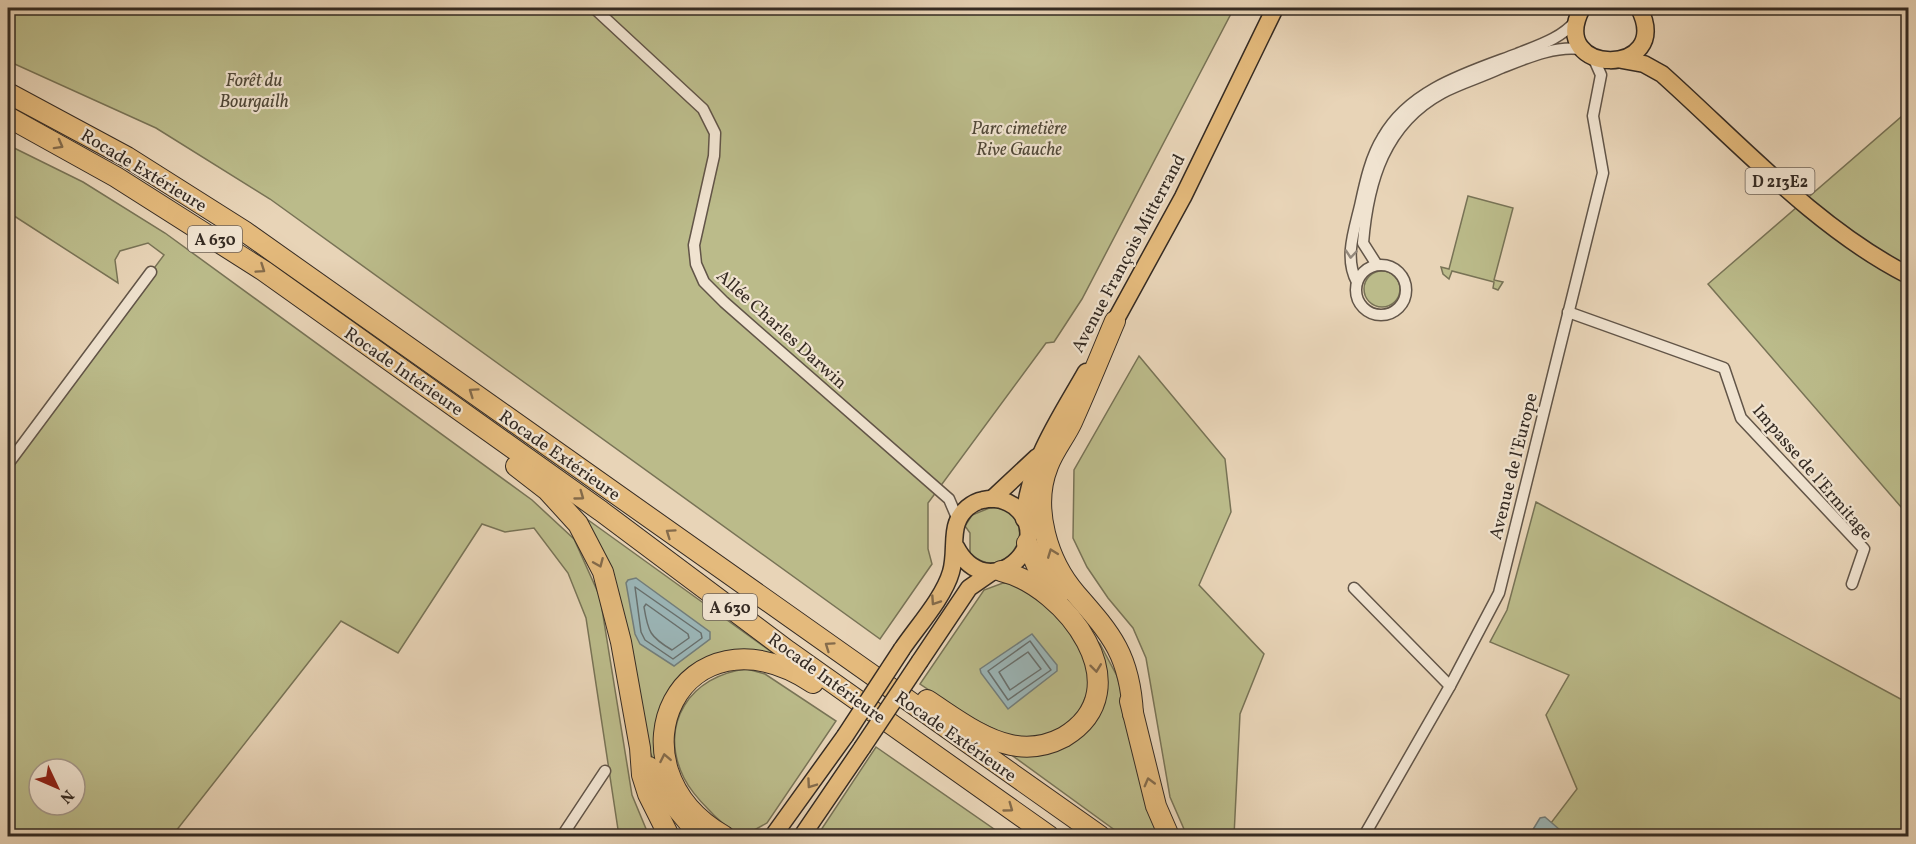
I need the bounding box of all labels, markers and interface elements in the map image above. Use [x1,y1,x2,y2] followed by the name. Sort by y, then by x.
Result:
[219,69,289,115] park label: Forêt du Bourgailh
[971,117,1067,163] park label: Parc cimetière Rive Gauche
[75,124,211,219] street label: Rocade Extérieure
[53,138,63,149] one-way arrow
[1066,150,1192,357] street label: Avenue François Mitterrand
[1746,168,1814,194] road number: D 213E2
[188,226,242,252] road number: A 630
[1345,249,1358,258] one-way arrow
[254,262,265,273] one-way arrow
[710,265,852,396] street label: Allée Charles Darwin
[338,322,468,423] street label: Rocade Intérieure
[468,389,479,400] one-way arrow
[1484,390,1545,542] street label: Avenue de l'Europe
[1746,400,1878,546] street label: Impasse de l'Ermitage
[493,405,625,508] street label: Rocade Extérieure
[573,489,584,500] one-way arrow
[665,529,676,540] one-way arrow
[1047,549,1059,560] one-way arrow
[592,557,604,568] one-way arrow
[703,594,757,620] road number: A 630
[931,594,942,605] one-way arrow
[762,628,890,731] street label: Rocade Intérieure
[824,642,835,653] one-way arrow
[1089,663,1101,672] one-way arrow
[889,686,1021,789] street label: Rocade Extérieure
[659,753,672,763] one-way arrow
[27,757,87,817] north arrow
[1144,777,1156,788] one-way arrow
[807,778,818,789] one-way arrow
[54,784,78,808] text: N
[1003,801,1014,812] one-way arrow

